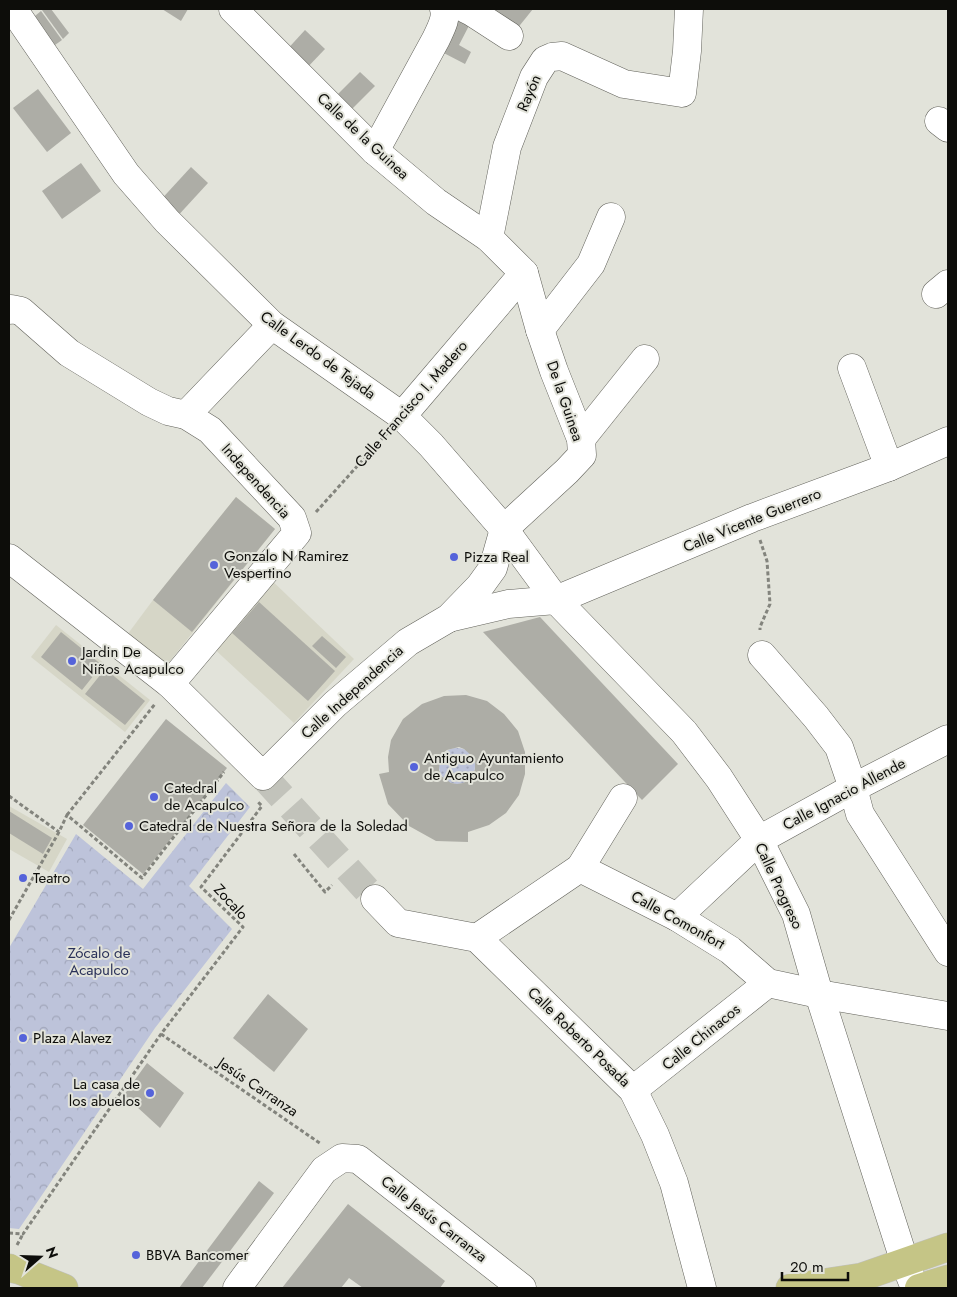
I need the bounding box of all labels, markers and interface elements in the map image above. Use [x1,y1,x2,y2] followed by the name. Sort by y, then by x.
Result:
[511,71,547,115] street label: Rayón
[312,87,414,185] street label: Calle de la Guinea
[256,305,380,405] street label: Calle Lerdo de Tejada
[349,335,473,473] street label: Calle Francisco I. Madero
[541,358,589,444] street label: De la Guinea
[216,439,296,523] street label: Independencia
[680,482,824,558] street label: Calle Vicente Guerrero
[224,545,349,584] place label: Gonzalo N Ramirez Vespertino
[464,546,529,568] place label: Pizza Real
[448,551,460,563] marker: Pizza Real
[208,559,220,571] marker: Gonzalo N Ramirez Vespertino
[296,640,408,744] street label: Calle Independencia
[80,641,184,680] place label: Jardin De Niños Acapulco
[66,655,78,667] marker: Jardin De Niños Acapulco
[424,747,564,786] place label: Antiguo Ayuntamiento de Acapulco
[779,752,910,836] street label: Calle Ignacio Allende
[408,761,420,773] marker: Antiguo Ayuntamiento de Acapulco
[164,777,244,816] place label: Catedral de Acapulco
[148,791,160,803] marker: Catedral de Acapulco
[139,815,408,837] place label: Catedral de Nuestra Señora de la Soledad
[123,820,135,832] marker: Catedral de Nuestra Señora de la Soledad
[749,839,809,933] street label: Calle Progreso
[33,867,70,889] place label: Teatro
[17,872,29,884] marker: Teatro
[209,879,253,925] street label: Zocalo
[627,885,729,955] street label: Calle Comonfort
[68,942,131,981] park label: Zócalo de Acapulco
[522,982,636,1092] street label: Calle Roberto Posada
[657,999,745,1075] street label: Calle Chinacos
[33,1027,112,1049] place label: Plaza Alavez
[17,1032,29,1044] marker: Plaza Alavez
[212,1051,303,1122] street label: Jesús Carranza
[69,1073,140,1112] place label: La casa de los abuelos
[144,1087,156,1099] marker: La casa de los abuelos
[376,1170,492,1268] street label: Calle Jesús Carranza
[15,1232,65,1282] north arrow
[41,1244,64,1261] text: N
[146,1244,250,1266] place label: BBVA Bancomer
[130,1249,142,1261] marker: BBVA Bancomer
[782,1250,848,1282] scale bar
[790,1256,824,1278] text: 20 m

